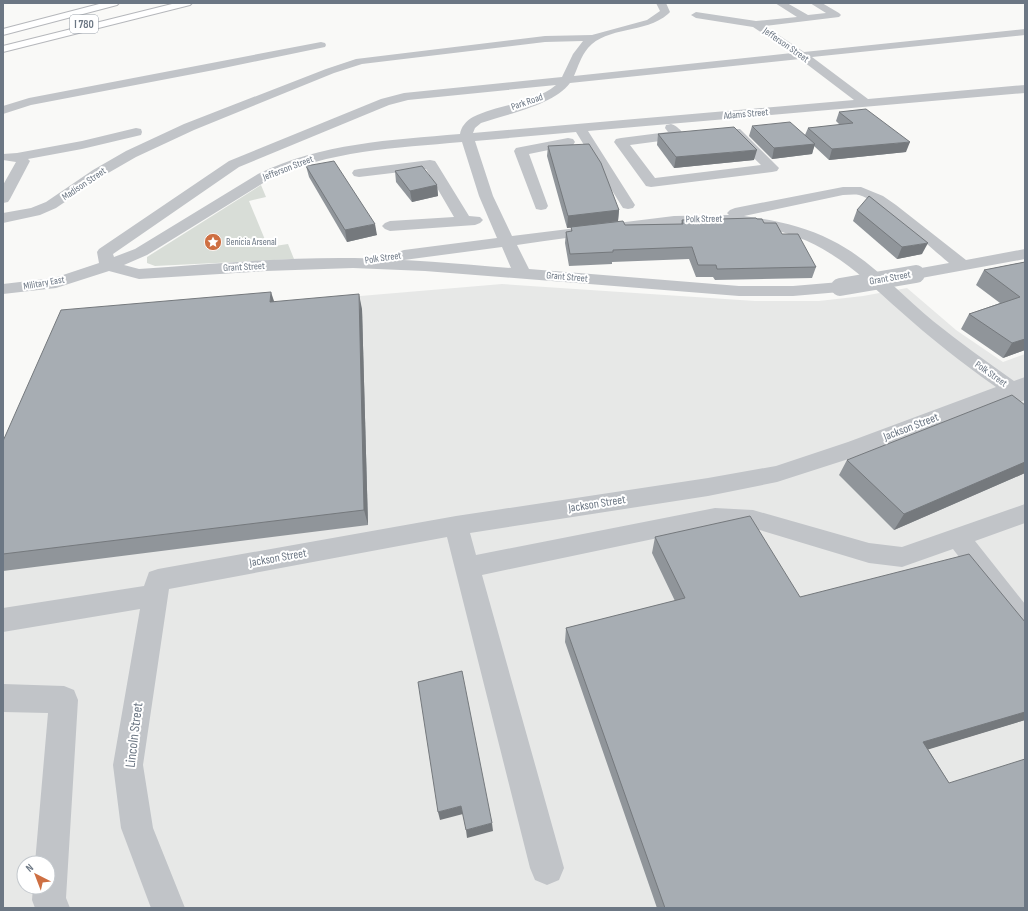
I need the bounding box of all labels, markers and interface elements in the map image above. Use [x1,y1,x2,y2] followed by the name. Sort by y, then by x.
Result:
[70,15,98,33] road number: I 780
[760,24,811,65] street label: Jefferson Street
[509,91,545,113] street label: Park Road
[722,106,769,122] street label: Adams Street
[260,153,315,183] street label: Jefferson Street
[60,165,108,203] street label: Madison Street
[686,213,722,225] street label: Polk Street
[203,232,223,252] place icon: Benicia Arsenal
[226,236,277,248] place label: Benicia Arsenal
[364,250,402,266] street label: Polk Street
[223,260,265,274] street label: Grant Street
[868,268,912,288] street label: Grant Street
[546,269,588,285] street label: Grant Street
[23,273,65,293] street label: Military East
[973,359,1009,389] street label: Polk Street
[880,409,941,445] street label: Jackson Street
[566,492,627,516] street label: Jackson Street
[247,546,308,571] street label: Jackson Street
[122,701,146,769] street label: Lincoln Street
[16,855,56,895] north arrow
[23,861,36,875] text: N

